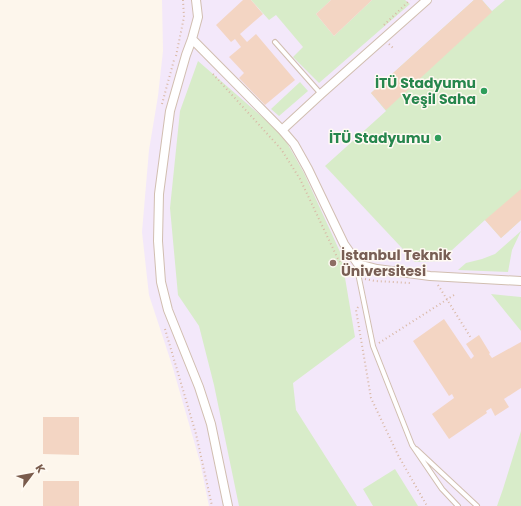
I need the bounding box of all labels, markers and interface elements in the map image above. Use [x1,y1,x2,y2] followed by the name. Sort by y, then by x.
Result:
[375,73,476,109] place label: İTÜ Stadyumu Yeşil Saha
[479,86,489,96] marker: İTÜ Stadyumu Yeşil Saha
[329,128,430,148] place label: İTÜ Stadyumu
[433,133,443,143] marker: İTÜ Stadyumu
[341,245,452,281] place label: İstanbul Teknik Üniversitesi
[328,258,338,268] marker: İstanbul Teknik Üniversitesi
[12,454,52,494] north arrow
[32,461,49,476] text: K

